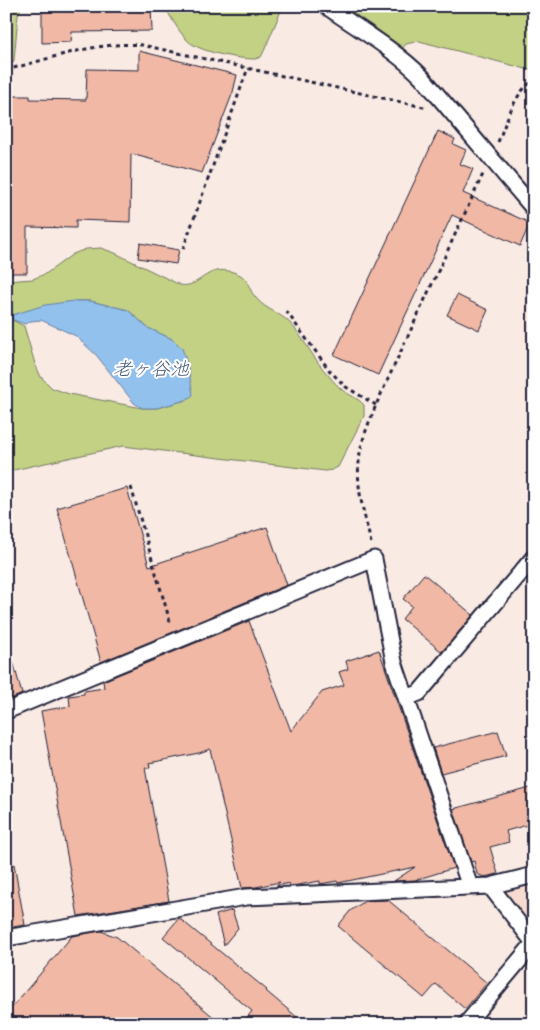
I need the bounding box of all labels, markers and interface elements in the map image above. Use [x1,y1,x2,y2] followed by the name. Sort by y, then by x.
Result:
[113,352,190,385] water label: 老ヶ谷池

